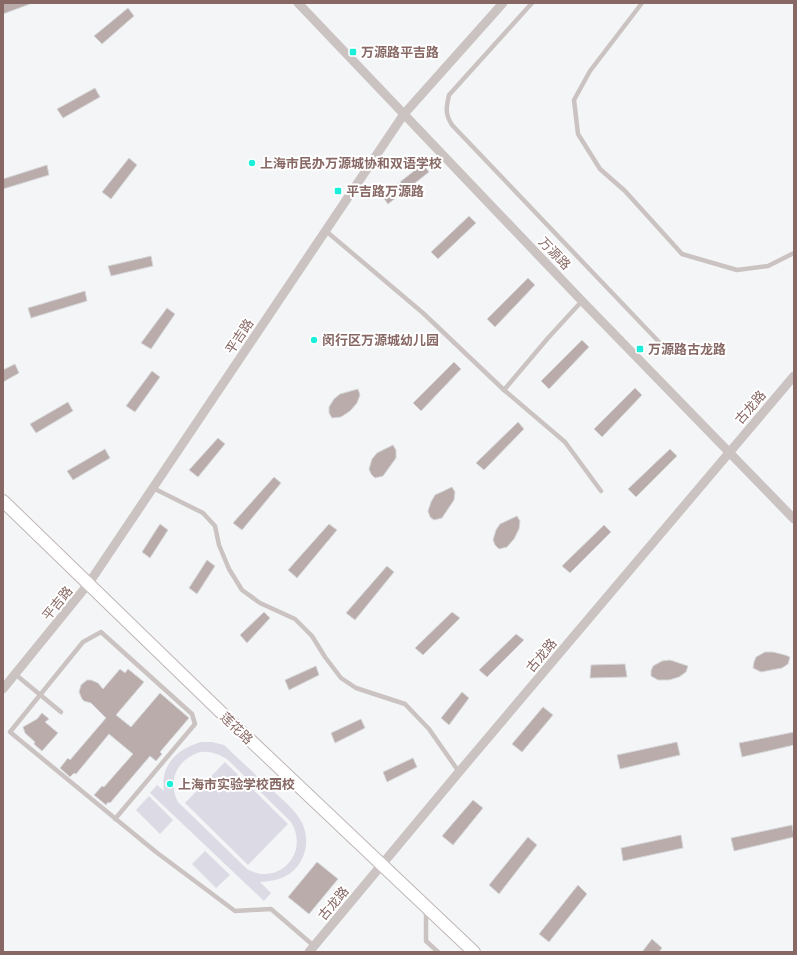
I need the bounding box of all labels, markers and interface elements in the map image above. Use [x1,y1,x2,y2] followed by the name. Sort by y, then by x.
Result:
[361,43,439,61] place label: 万源路平吉路
[348,47,358,57] marker: 万源路平吉路
[260,154,442,172] place label: 上海市民办万源城协和双语学校
[247,158,257,168] marker: 上海市民办万源城协和双语学校
[346,182,424,200] place label: 平吉路万源路
[333,186,343,196] marker: 平吉路万源路
[535,233,575,273] street label: 万源路
[221,315,257,357] street label: 平吉路
[322,331,439,349] place label: 闵行区万源城幼儿园
[309,335,319,345] marker: 闵行区万源城幼儿园
[648,340,726,358] place label: 万源路古龙路
[635,344,645,354] marker: 万源路古龙路
[730,386,770,428] street label: 古龙路
[38,582,76,624] street label: 平吉路
[522,634,560,676] street label: 古龙路
[217,708,257,748] street label: 莲花路
[178,775,295,793] place label: 上海市实验学校西校
[165,779,175,789] marker: 上海市实验学校西校
[314,882,352,924] street label: 古龙路

